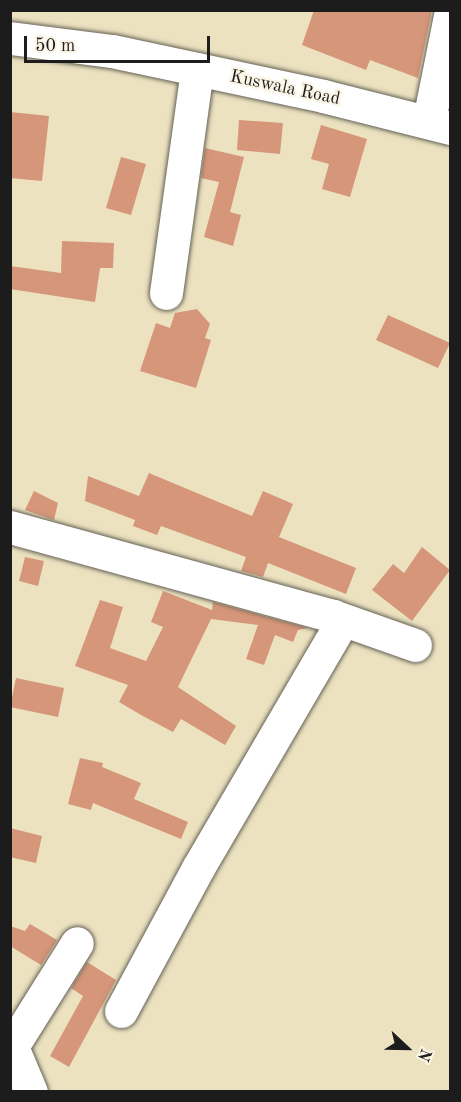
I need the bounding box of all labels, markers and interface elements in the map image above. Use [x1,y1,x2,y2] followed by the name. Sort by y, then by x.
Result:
[27,24,213,62] scale bar
[35,37,75,55] text: 50 m
[228,66,342,110] street label: Kuswala Road
[377,1018,437,1078] north arrow
[414,1046,433,1063] text: N

